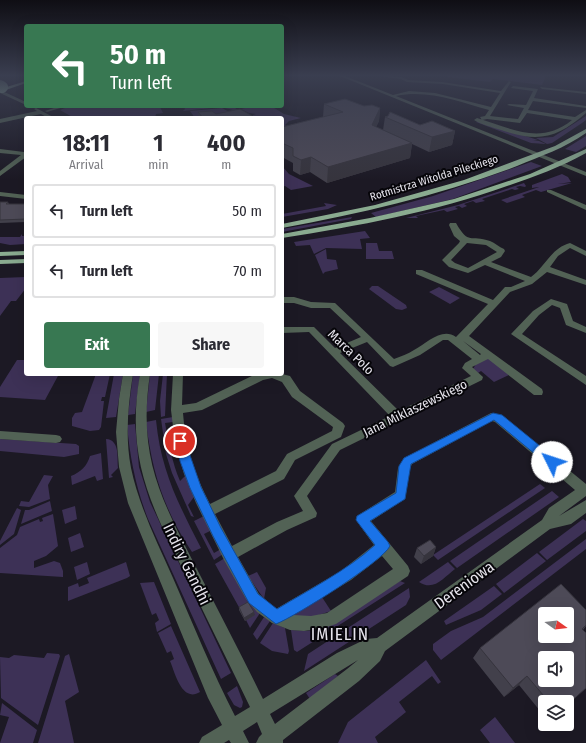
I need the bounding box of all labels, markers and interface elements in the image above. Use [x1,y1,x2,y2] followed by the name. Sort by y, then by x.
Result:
[110,38,166,71] text: 50 m
[44,40,96,92] icon: left
[110,72,172,94] text: Turn left
[62,129,110,157] text: 18:11
[153,129,164,157] text: 1
[207,129,246,157] text: 400
[368,152,500,204] street label: Rotmistrza Witolda Pileckiego
[69,157,103,172] text: Arrival
[148,157,168,172] text: min
[221,157,231,172] text: m
[46,200,68,222] icon: left
[80,202,133,220] text: Turn left
[232,202,262,220] text: 50 m
[46,260,68,282] icon: left
[80,262,133,280] text: Turn left
[233,262,262,280] text: 70 m
[44,322,150,368] button: Exit
[158,322,264,368] button: Share
[325,326,377,378] street label: Marca Polo
[360,376,470,440] street label: Jana Miklaszewskiego
[163,424,197,458] pin
[169,430,191,452] icon: arrive
[531,441,573,483] position arrow
[159,520,215,608] street label: Indiry Gandhi
[430,557,498,613] street label: Dereniowa
[538,607,574,643] north arrow
[538,607,574,731] map controls
[311,624,369,645] district label: IMIELIN
[538,651,574,687] button: sound
[538,695,574,731] button: layers

